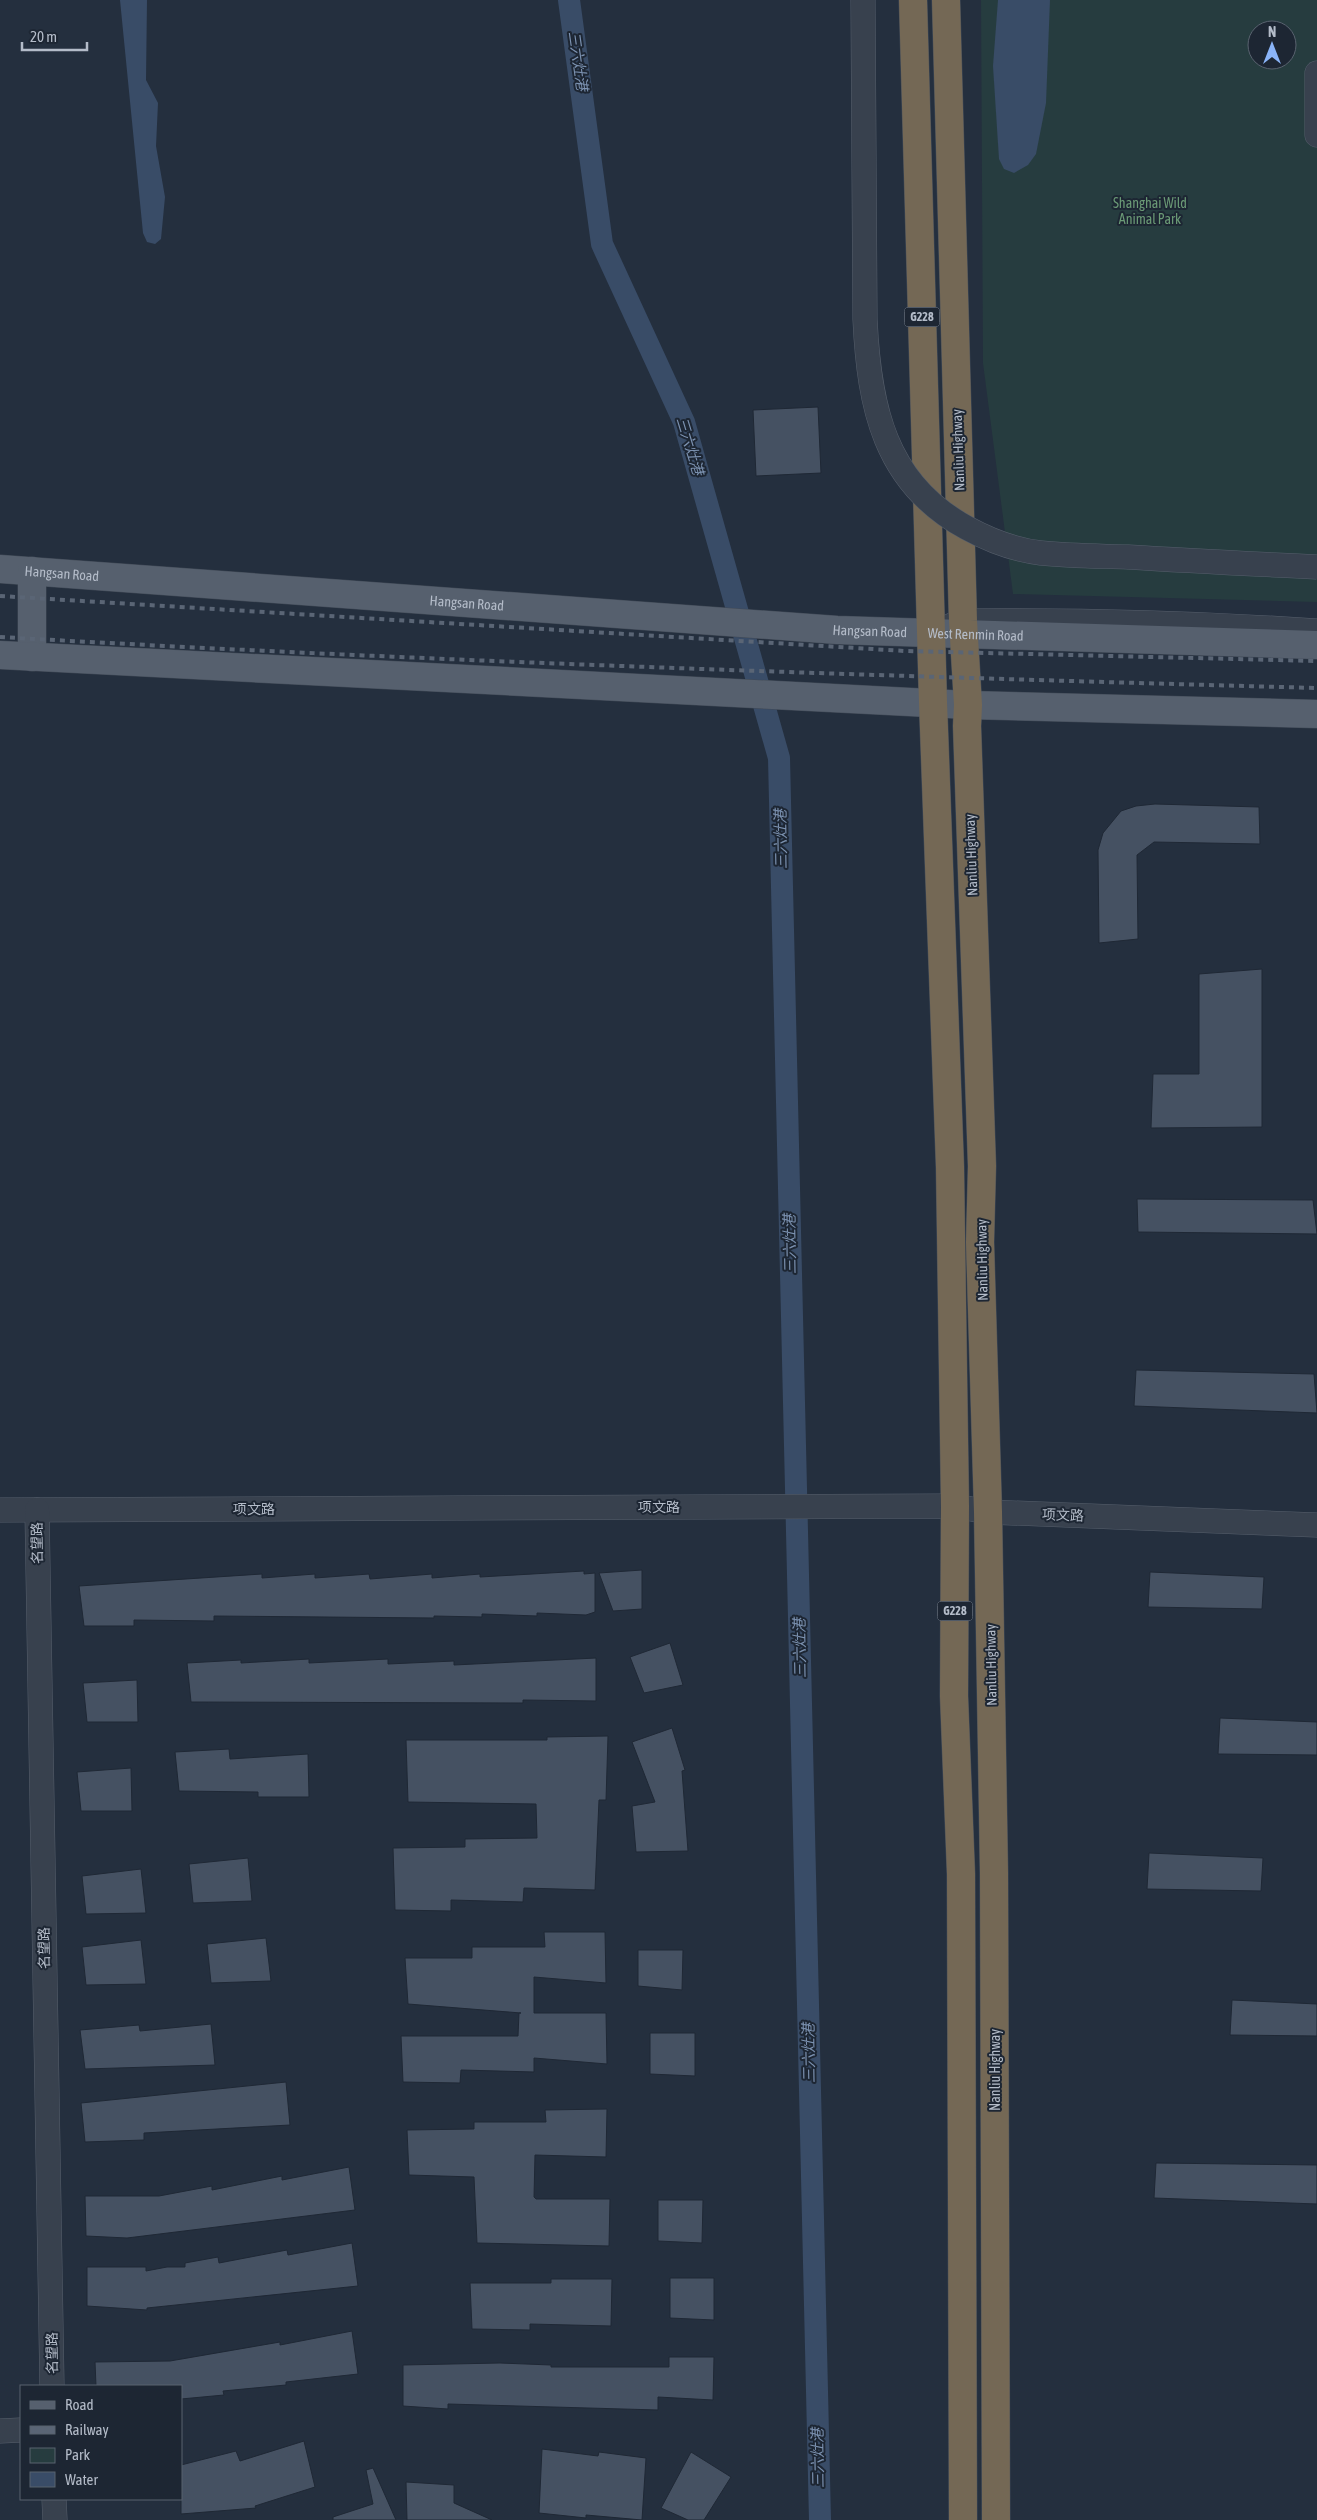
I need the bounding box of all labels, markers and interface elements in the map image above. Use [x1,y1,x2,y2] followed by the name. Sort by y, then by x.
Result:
[22,20,88,52] scale bar
[1247,20,1297,70] north arrow
[1268,24,1276,40] text: N
[30,28,57,45] text: 20 m
[566,30,591,94] water label: 三六灶港
[1113,195,1187,227] park label: Shanghai Wild Animal Park
[904,308,940,326] road number: G228
[949,409,967,491] street label: Nanliu Highway
[674,415,708,479] water label: 三六灶港
[24,563,100,584] street label: Hangsan Road
[429,592,504,614] street label: Hangsan Road
[832,622,907,640] street label: Hangsan Road
[928,625,1024,644] street label: West Renmin Road
[771,807,790,869] water label: 三六灶港
[962,814,980,896] street label: Nanliu Highway
[780,1212,799,1274] water label: 三六灶港
[973,1219,991,1301] street label: Nanliu Highway
[638,1499,680,1515] street label: 项文路
[233,1501,275,1517] street label: 项文路
[1042,1506,1084,1524] street label: 项文路
[29,1522,45,1564] street label: 名望路
[938,1602,972,1620] road number: G228
[790,1616,809,1678] water label: 三六灶港
[982,1624,1000,1706] street label: Nanliu Highway
[36,1927,52,1969] street label: 名望路
[799,2021,818,2083] water label: 三六灶港
[987,2029,1003,2111] street label: Nanliu Highway
[44,2332,60,2374] street label: 名望路
[20,2385,182,2500] legend
[65,2396,94,2413] text: Road
[65,2421,109,2438] text: Railway
[808,2426,827,2488] water label: 三六灶港
[65,2446,90,2463] text: Park
[65,2471,98,2488] text: Water

